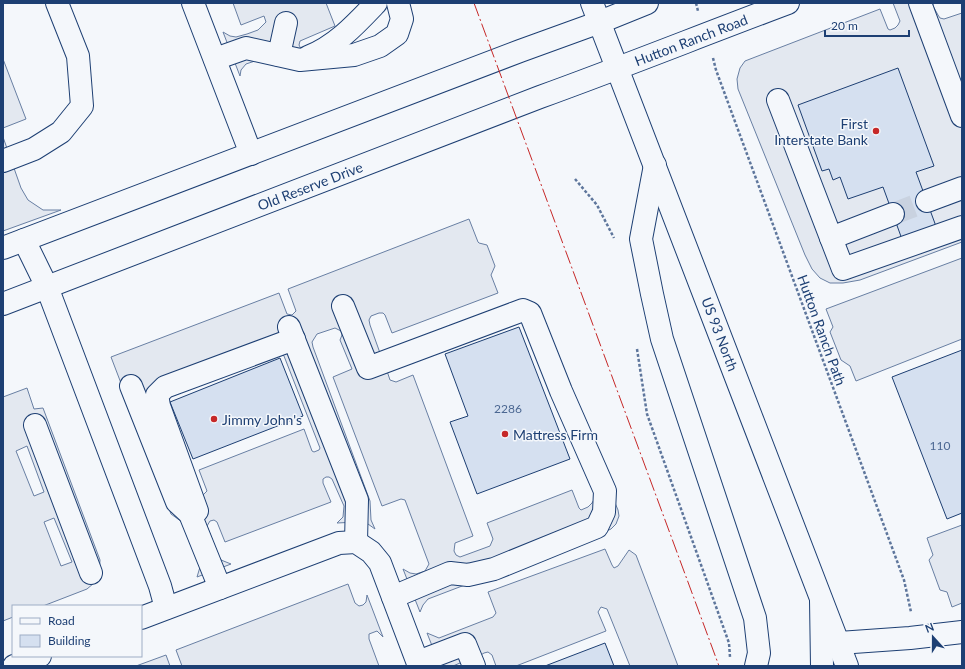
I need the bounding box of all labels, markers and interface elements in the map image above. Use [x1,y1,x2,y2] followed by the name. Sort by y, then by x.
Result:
[632,11,750,69] street label: Hutton Ranch Road
[825,12,909,38] scale bar
[831,18,858,33] text: 20 m
[774,115,869,148] place label: First Interstate Bank
[871,126,881,136] marker: First Interstate Bank
[255,158,365,214] street label: Old Reserve Drive
[794,272,850,388] street label: Hutton Ranch Path
[698,295,742,373] street label: US 93 North
[494,401,522,416] house number: 2286
[222,411,302,428] place label: Jimmy John's
[209,414,219,424] marker: Jimmy John's
[513,426,598,443] place label: Mattress Firm
[500,429,510,439] marker: Mattress Firm
[930,438,950,453] house number: 110
[12,605,142,657] legend
[48,613,75,628] text: Road
[913,617,953,657] north arrow
[923,620,936,635] text: N
[48,633,91,648] text: Building

